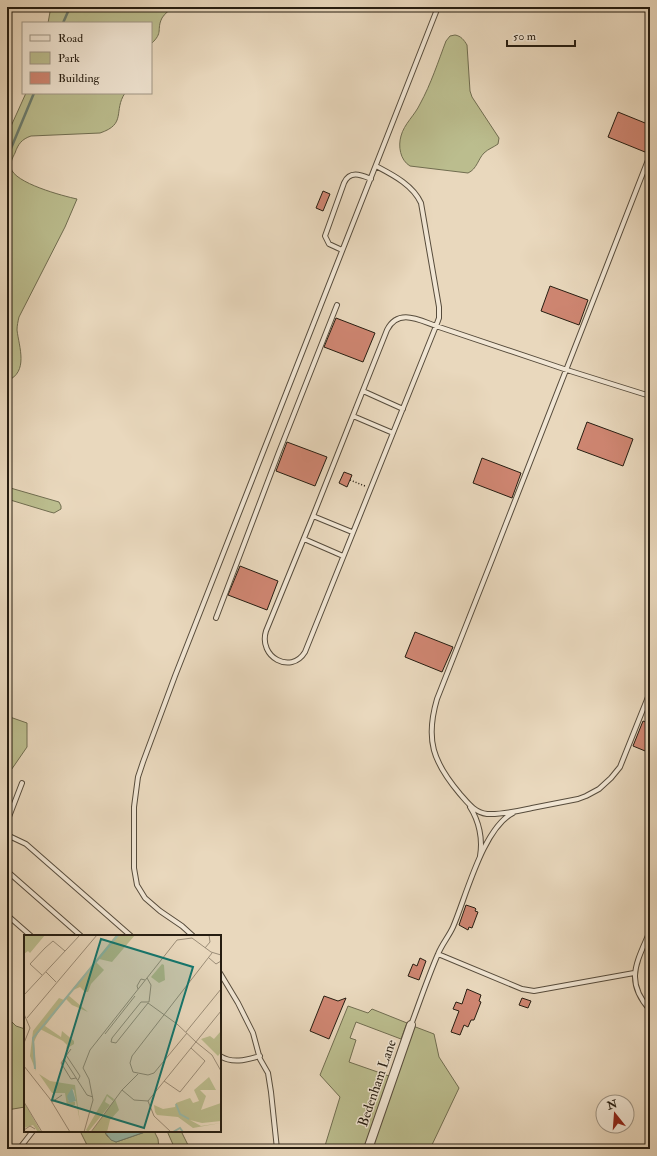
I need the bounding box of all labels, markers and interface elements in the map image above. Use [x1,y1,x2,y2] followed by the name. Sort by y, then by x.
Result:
[22,22,152,94] legend
[507,22,575,48] scale bar
[513,29,537,44] text: 50 m
[58,31,83,46] text: Road
[58,51,80,66] text: Park
[58,71,101,86] text: Building
[24,935,221,1132] inset map
[354,1037,400,1129] street label: Bedenham Lane
[595,1094,635,1134] north arrow
[605,1097,620,1113] text: N

